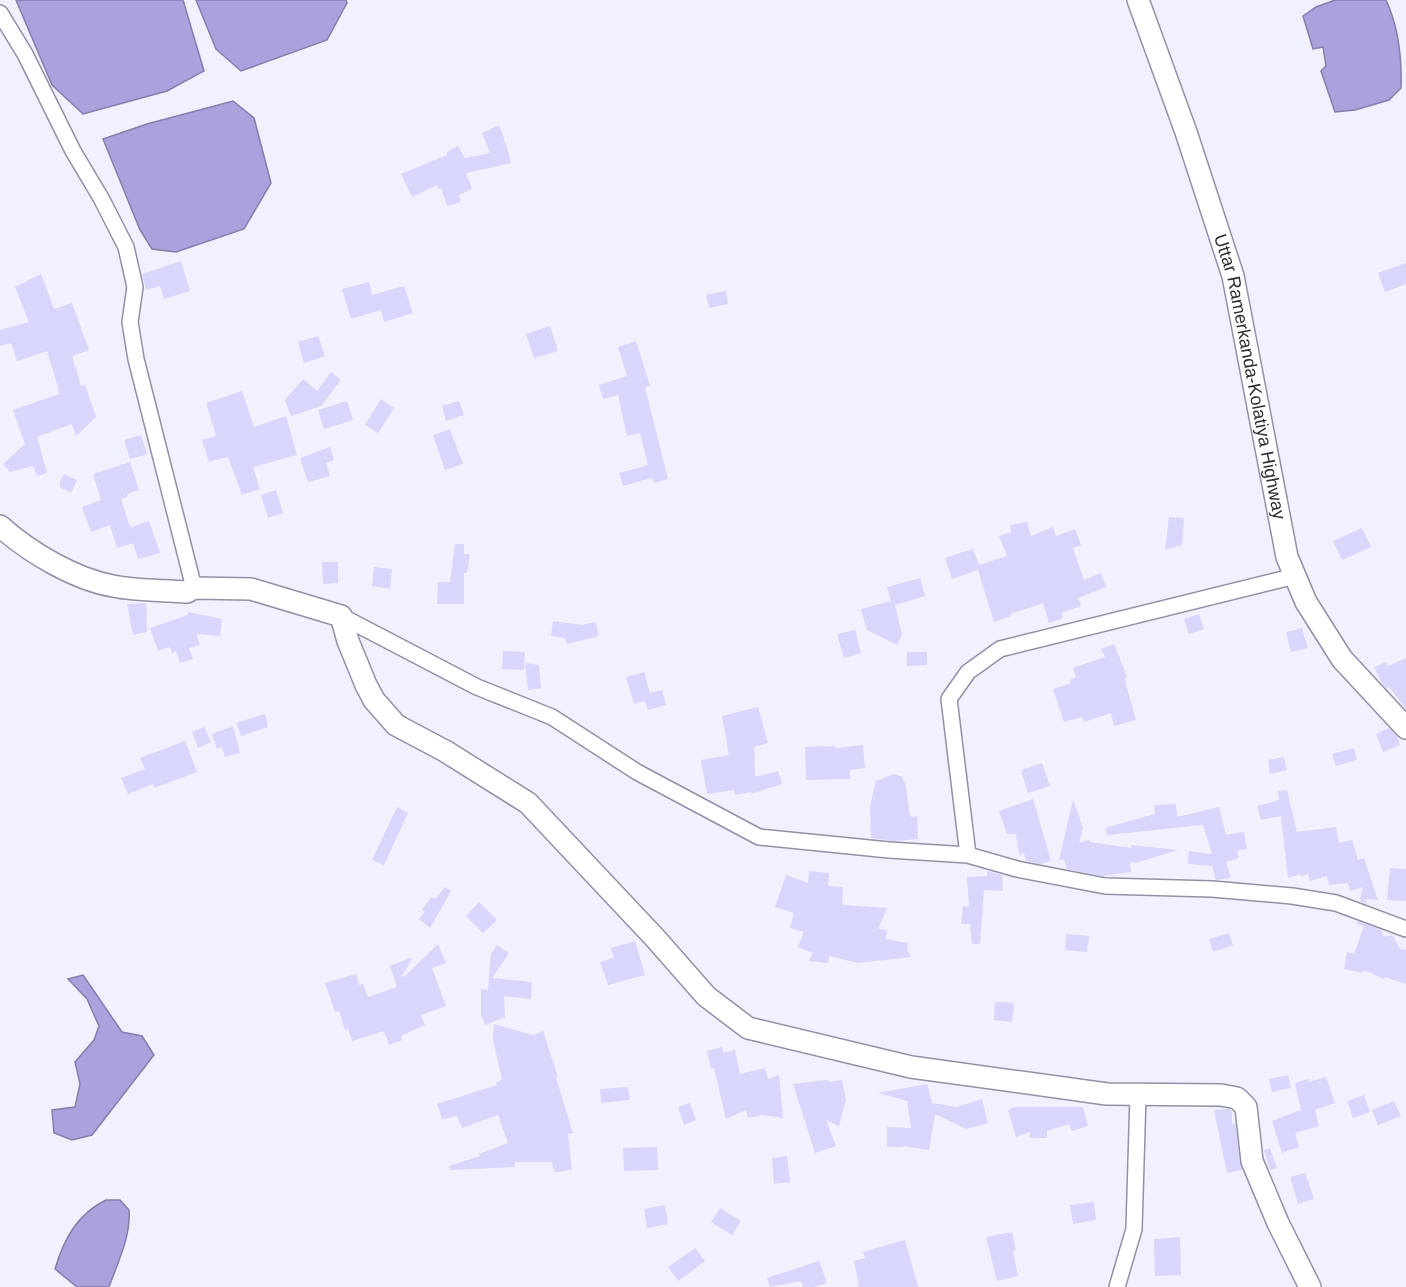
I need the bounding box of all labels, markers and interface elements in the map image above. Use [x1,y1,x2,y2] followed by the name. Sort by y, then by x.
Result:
[1210,231,1290,521] street label: Uttar Ramerkanda-Kolatiya Highway

